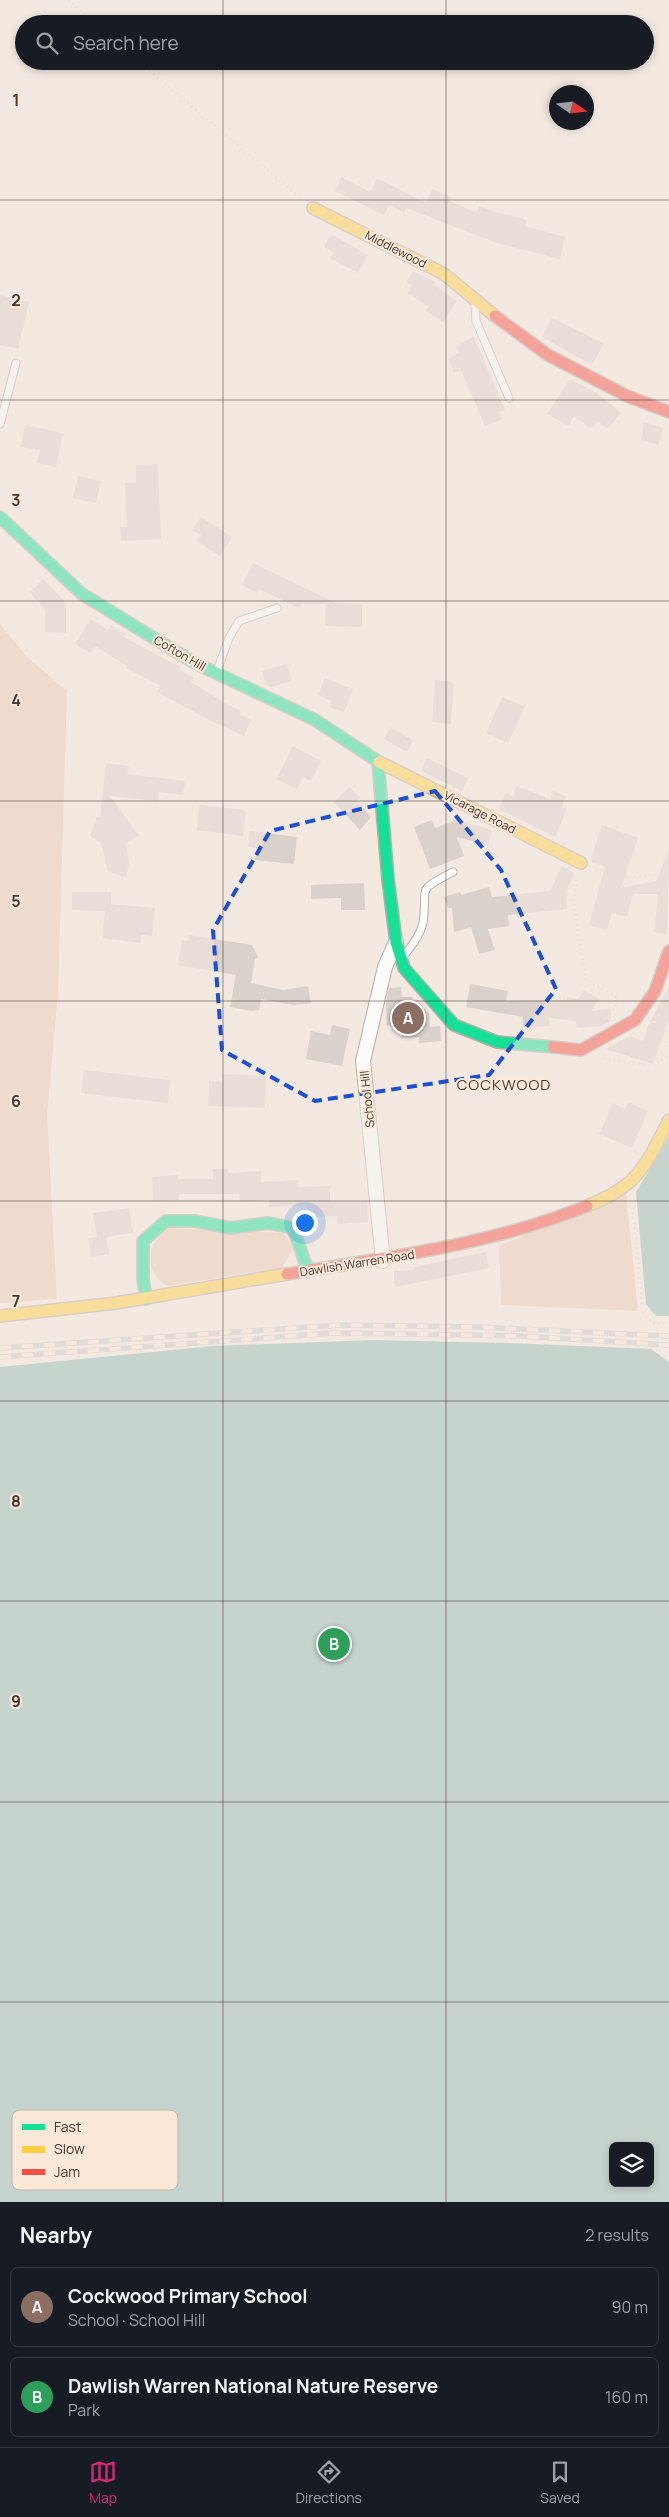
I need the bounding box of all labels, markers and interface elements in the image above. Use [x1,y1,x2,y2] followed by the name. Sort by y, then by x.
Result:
[15,15,654,70] search box
[33,29,61,57] icon: search
[73,30,179,56] text: Search here
[549,85,594,130] north arrow
[12,89,20,111] text: 1
[362,226,430,272] street label: Middlewood
[11,289,21,311] text: 2
[11,489,21,511] text: 3
[151,631,209,675] street label: Cofton Hill
[11,689,21,711] text: 4
[441,787,519,837] street label: Vicarage Road
[11,890,21,912] text: 5
[392,999,424,1037] pin: A
[356,1070,378,1128] street label: School Hill
[457,1074,551,1095] district label: COCKWOOD
[11,1090,21,1112] text: 6
[292,1210,318,1236] your location
[298,1246,416,1280] street label: Dawlish Warren Road
[12,1290,20,1312] text: 7
[11,1490,21,1512] text: 8
[318,1625,350,1663] pin: B
[11,1690,21,1712] text: 9
[12,2110,178,2190] legend
[54,2117,82,2136] text: Fast
[54,2139,85,2158] text: Slow
[609,2142,654,2187] map controls
[609,2142,654,2187] button: layers
[54,2162,80,2181] text: Jam
[20,2221,92,2249] text: Nearby
[585,2224,649,2246] text: 2 results
[68,2283,308,2309] text: Cockwood Primary School
[32,2296,42,2318] text: A
[612,2296,648,2318] text: 90 m
[68,2309,205,2331] text: School · School Hill
[68,2373,438,2399] text: Dawlish Warren National Nature Reserve
[32,2386,42,2408] text: B
[605,2386,648,2408] text: 160 m
[68,2399,100,2421] text: Park
[89,2458,117,2507] tab: Map
[296,2458,362,2507] tab: Directions
[540,2458,580,2507] tab: Saved

